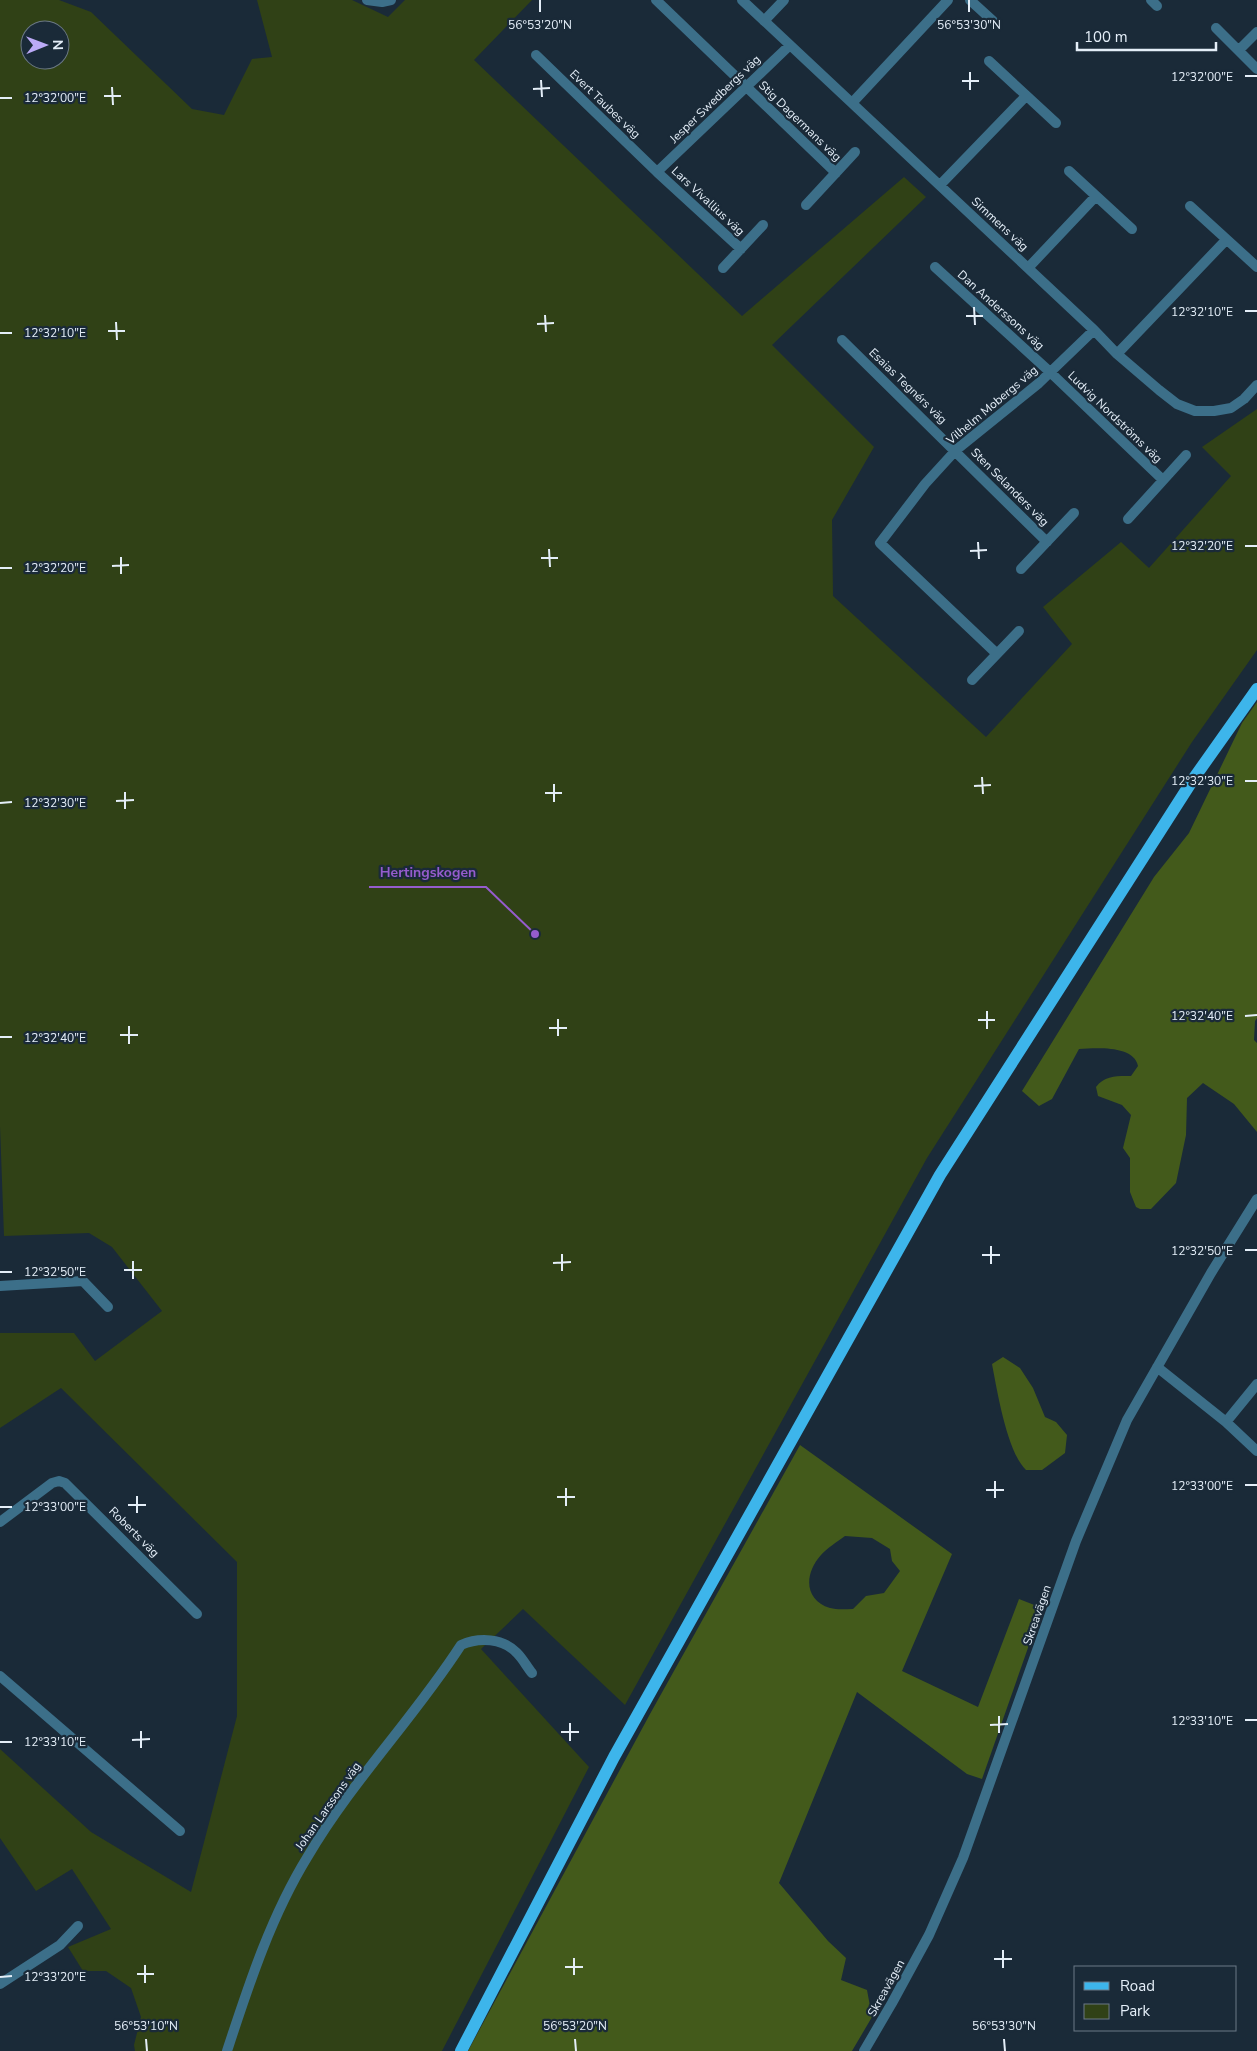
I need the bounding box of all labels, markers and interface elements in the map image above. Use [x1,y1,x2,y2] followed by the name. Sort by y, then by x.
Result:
[508,17,572,33] text: 56°53'20"N
[937,17,1001,33] text: 56°53'30"N
[20,20,70,70] north arrow
[1077,20,1216,52] scale bar
[1084,27,1128,47] text: 100 m
[48,39,67,50] text: N
[665,51,764,147] street label: Jesper Swedbergs väg
[566,66,644,142] street label: Evert Taubes väg
[1171,69,1233,85] text: 12°32'00"E
[755,77,845,165] street label: Stig Dagermans väg
[24,90,86,106] text: 12°32'00"E
[668,163,748,239] street label: Lars Vivallius väg
[968,194,1032,254] street label: Simmens väg
[954,267,1048,353] street label: Dan Anderssons väg
[1171,304,1233,320] text: 12°32'10"E
[24,325,86,341] text: 12°32'10"E
[866,345,950,427] street label: Esaias Tegnérs väg
[942,362,1041,449] street label: Vilhelm Mobergs väg
[1064,368,1166,466] street label: Ludvig Nordströms väg
[968,445,1052,529] street label: Sten Selanders väg
[1171,538,1233,554] text: 12°32'20"E
[24,560,86,576] text: 12°32'20"E
[1171,773,1233,789] text: 12°32'30"E
[24,795,86,811] text: 12°32'30"E
[369,858,486,887] callout: Hertingskogen
[380,863,476,882] text: Hertingskogen
[1171,1008,1233,1024] text: 12°32'40"E
[24,1030,86,1046] text: 12°32'40"E
[1171,1243,1233,1259] text: 12°32'50"E
[24,1264,86,1280] text: 12°32'50"E
[1171,1478,1233,1494] text: 12°33'00"E
[24,1499,86,1515] text: 12°33'00"E
[105,1503,163,1561] street label: Roberts väg
[1019,1583,1055,1647] street label: Skreavägen
[1171,1713,1233,1729] text: 12°33'10"E
[24,1734,86,1750] text: 12°33'10"E
[291,1759,364,1854] street label: Johan Larssons väg
[864,1957,908,2019] street label: Skreavägen
[1074,1966,1237,2031] legend
[24,1969,86,1985] text: 12°33'20"E
[1120,1976,1155,1996] text: Road
[1120,2001,1150,2021] text: Park
[114,2018,178,2034] text: 56°53'10"N
[543,2018,607,2034] text: 56°53'20"N
[972,2018,1036,2034] text: 56°53'30"N

